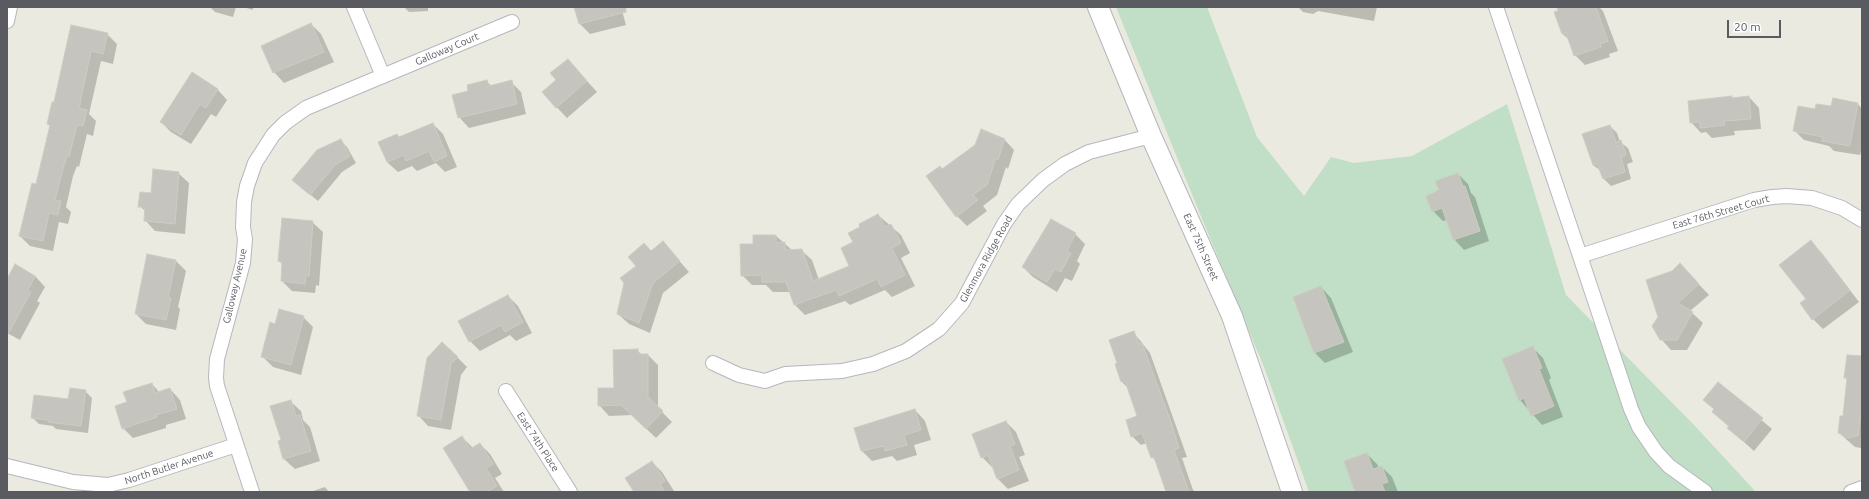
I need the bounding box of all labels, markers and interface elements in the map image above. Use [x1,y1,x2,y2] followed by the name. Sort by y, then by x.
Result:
[1729,12,1783,38] scale bar
[1734,20,1761,33] text: 20 m
[413,30,481,68] street label: Galloway Court
[1671,192,1771,232] street label: East 76th Street Court
[1181,211,1221,283] street label: East 75th Street
[957,214,1015,304] street label: Glenmora Ridge Road
[221,247,249,325] street label: Galloway Avenue
[514,410,562,474] street label: East 74th Place
[123,447,215,487] street label: North Butler Avenue

